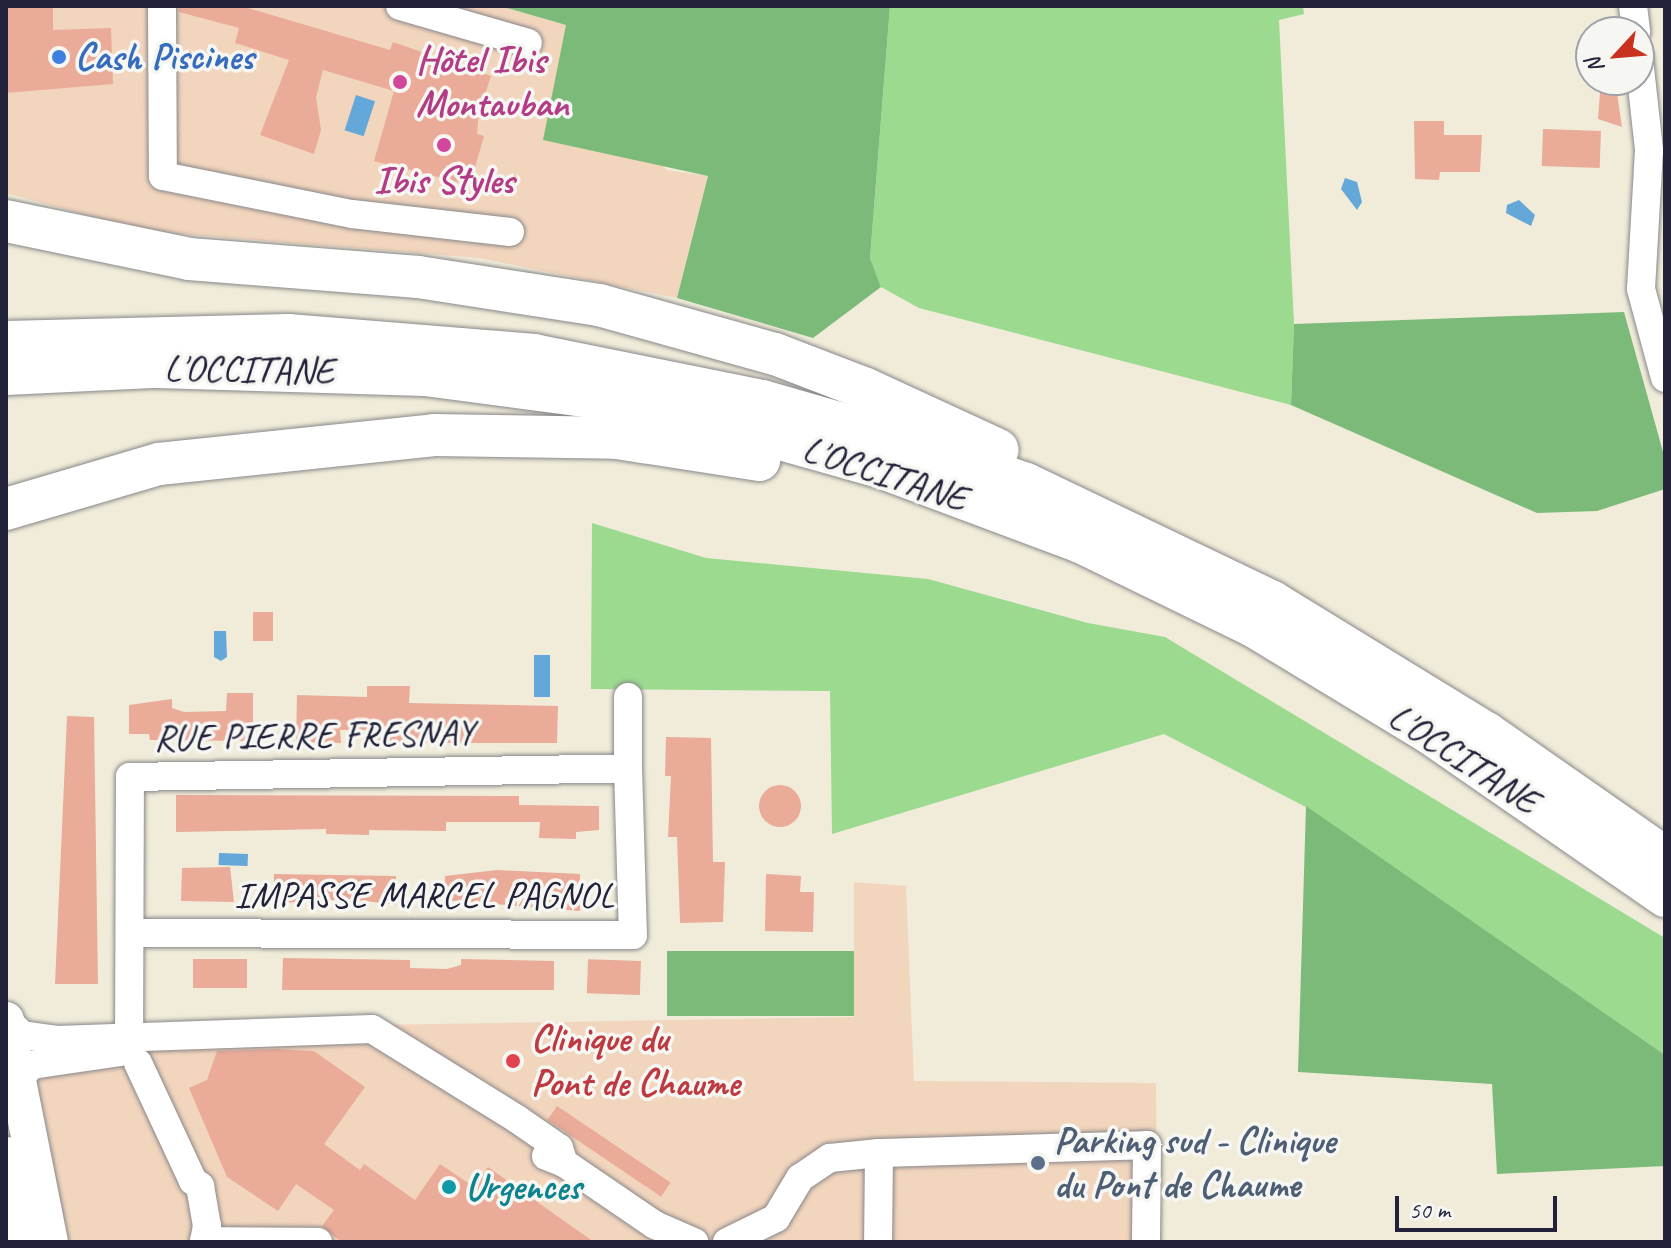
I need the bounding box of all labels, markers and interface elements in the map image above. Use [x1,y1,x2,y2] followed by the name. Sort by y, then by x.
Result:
[1575,16,1655,96] north arrow
[75,34,254,80] place label: Cash Piscines
[416,37,568,126] place label: Hôtel Ibis Montauban
[50,48,68,66] marker: Cash Piscines
[1580,53,1611,78] text: N
[391,73,409,91] marker: Hôtel Ibis Montauban
[435,136,453,154] marker: Ibis Styles
[374,158,514,204] place label: Ibis Styles
[164,345,334,393] street label: L'OCCITANE
[797,425,973,521] street label: L'OCCITANE
[1380,693,1548,823] street label: L'OCCITANE
[153,709,475,761] street label: RUE PIERRE FRESNAY
[233,872,615,918] street label: IMPASSE MARCEL PAGNOL
[531,1016,741,1106] place label: Clinique du Pont de Chaume
[502,1050,524,1072] marker: Clinique du Pont de Chaume
[1054,1118,1335,1208] place label: Parking sud - Clinique du Pont de Chaume
[1029,1154,1047,1172] marker: Parking sud - Clinique du Pont de Chaume
[465,1164,581,1210] place label: Urgences
[440,1178,458,1196] marker: Urgences
[1399,1180,1561,1230] scale bar
[1409,1195,1450,1225] text: 50 m

